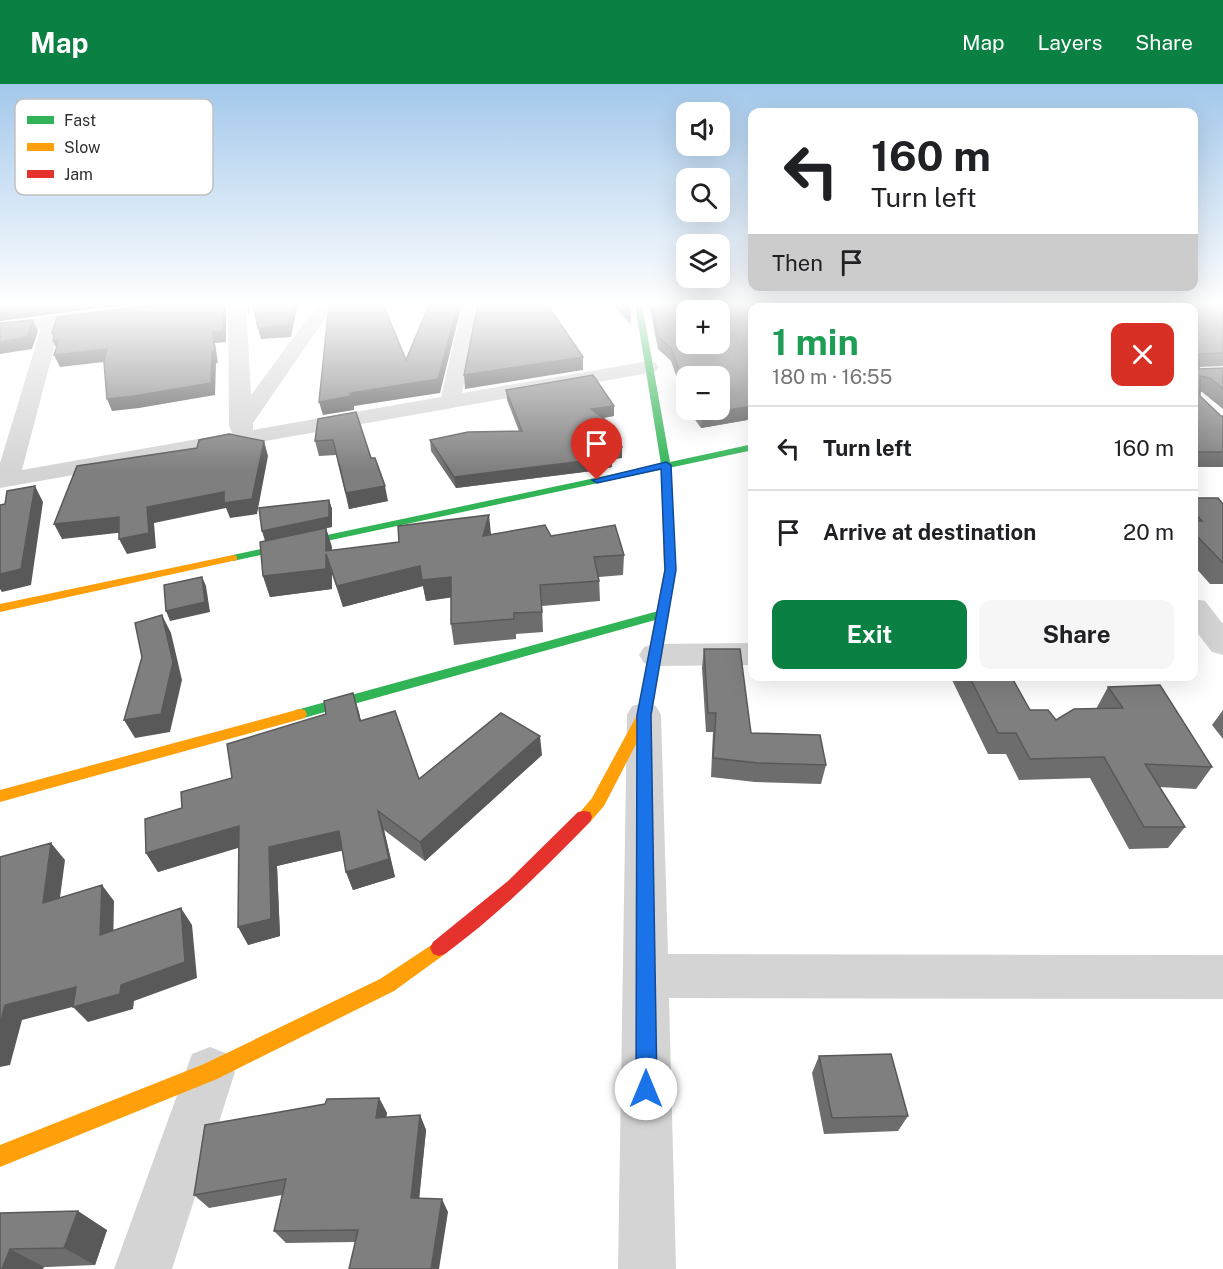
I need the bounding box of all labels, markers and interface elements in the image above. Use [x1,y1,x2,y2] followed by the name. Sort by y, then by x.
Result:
[30,26,89,59] text: Map
[962,30,1005,55] text: Map
[1038,30,1102,55] text: Layers
[1135,30,1193,55] text: Share
[15,99,213,195] legend
[676,102,730,420] map controls
[676,102,730,156] button: sound
[64,111,96,130] text: Fast
[871,131,991,180] text: 160 m
[772,132,850,210] icon: left
[64,138,101,157] text: Slow
[64,165,93,184] text: Jam
[676,168,730,222] button: search
[871,181,977,213] text: Turn left
[676,234,730,288] button: layers
[835,246,868,279] icon: arrive
[772,250,823,276] text: Then
[676,300,730,354] button: +
[772,321,859,363] text: 1 min
[1111,323,1174,386] button: close
[772,365,892,389] text: 180 m · 16:55
[676,366,730,420] button: −
[571,418,622,480] pin
[580,427,613,460] icon: arrive
[772,432,805,465] icon: left
[823,435,912,461] text: Turn left
[1114,435,1174,461] text: 160 m
[772,516,805,549] icon: arrive
[823,519,1036,545] text: Arrive at destination
[1123,519,1174,545] text: 20 m
[772,600,967,669] button: Exit
[979,600,1174,669] button: Share
[614,1057,678,1121] position arrow

